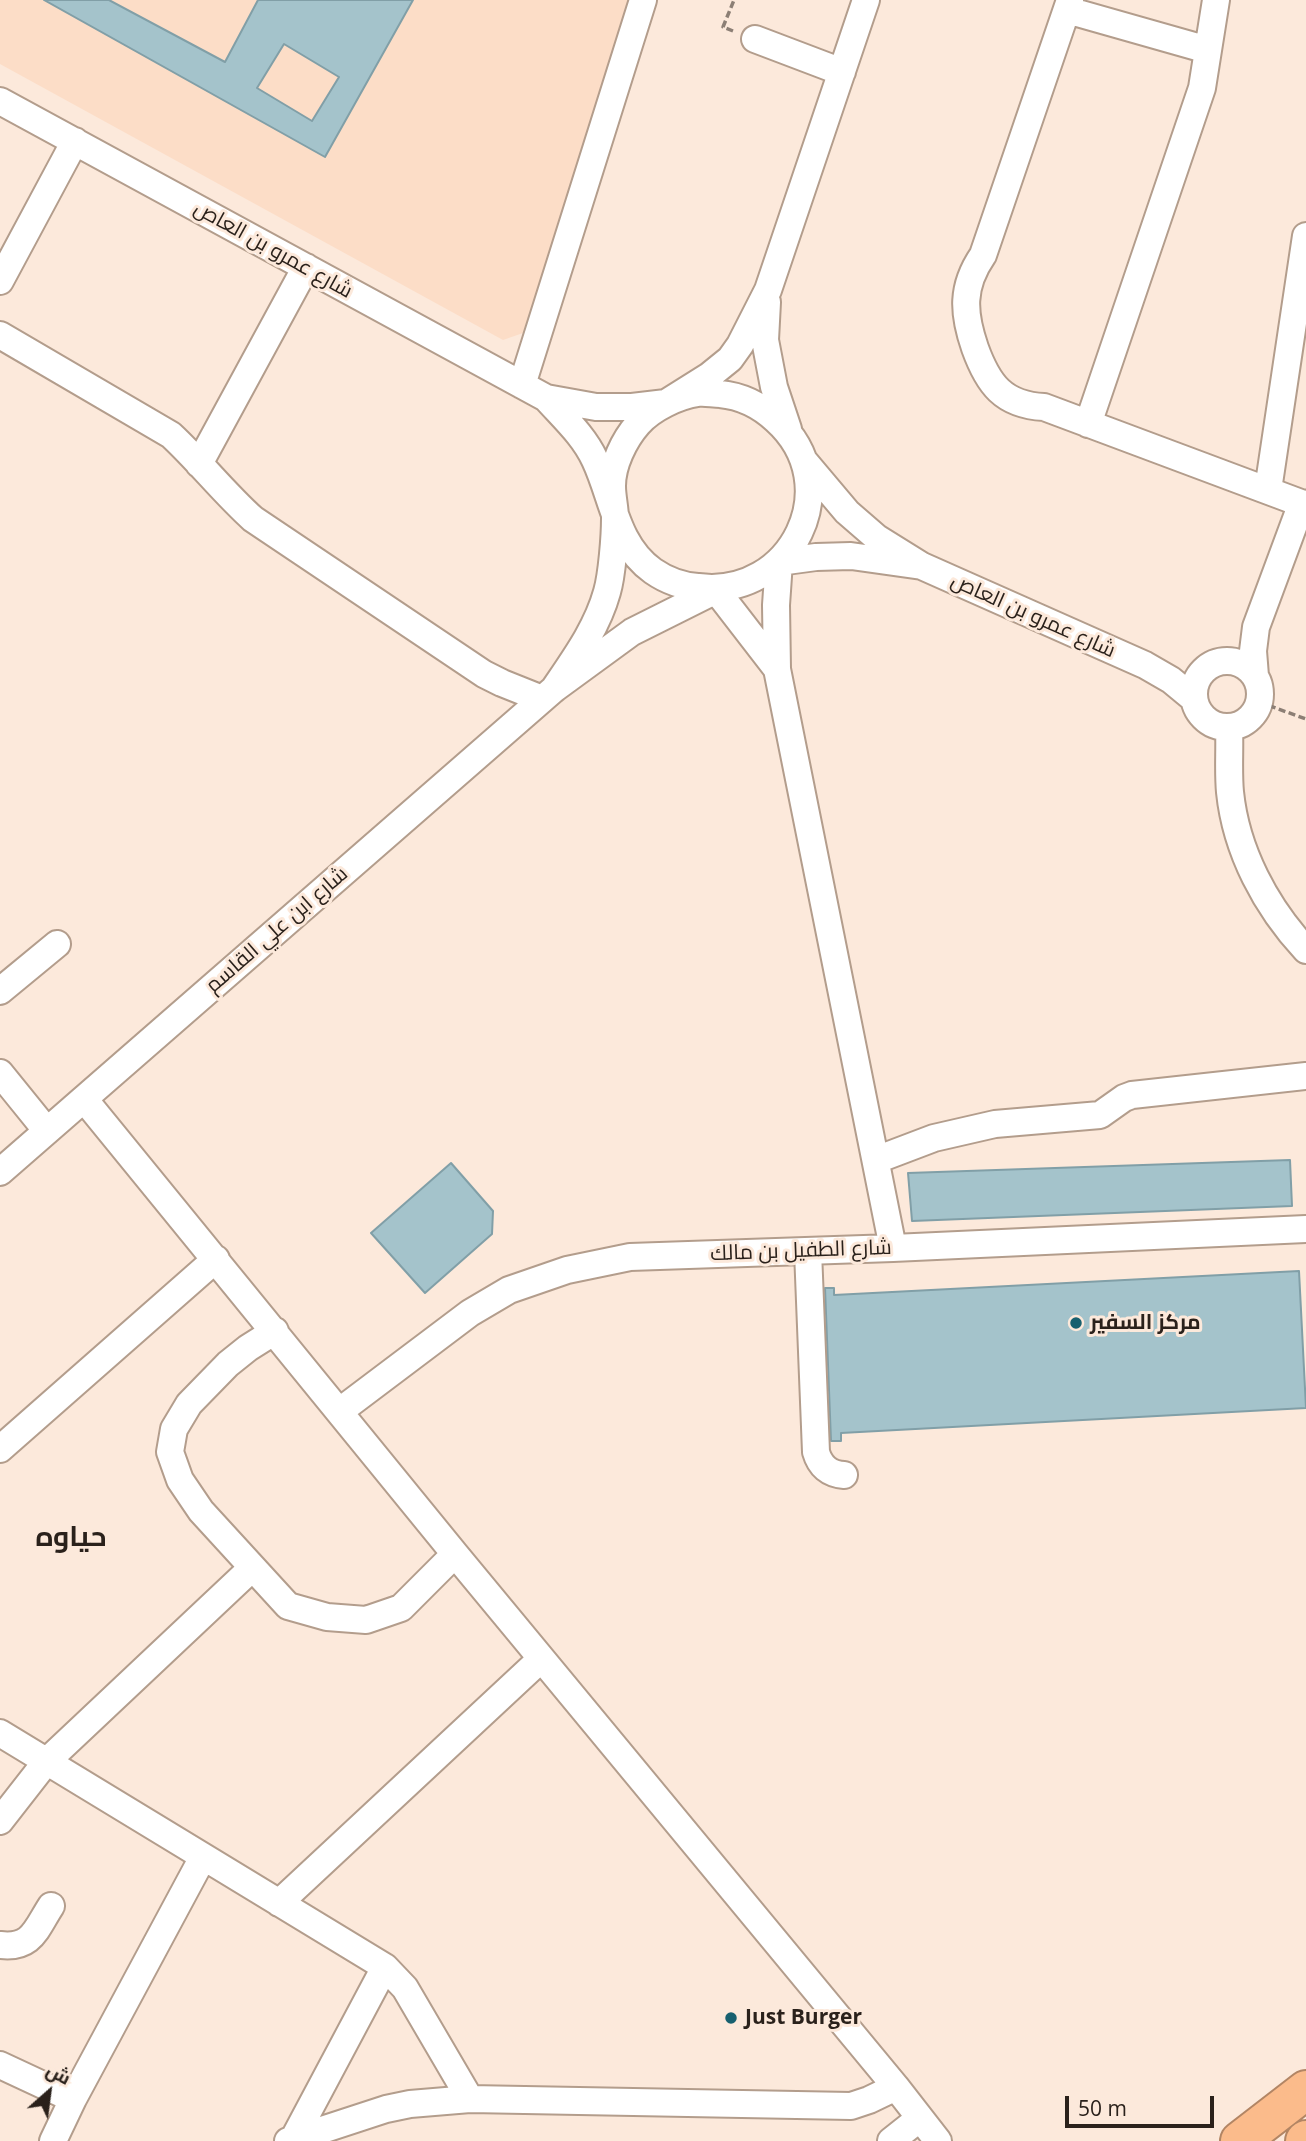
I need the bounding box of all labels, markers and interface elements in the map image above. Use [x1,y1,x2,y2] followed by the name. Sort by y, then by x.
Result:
[189,196,357,304] street label: شارع عمرو بن العاص
[947,568,1119,664] street label: شارع عمرو بن العاص
[201,862,353,998] street label: شارع ابن علي القاسم
[710,1235,892,1267] street label: شارع الطفيل بن مالك
[1090,1310,1201,1336] place label: مركز السفير
[1068,1315,1084,1331] marker: مركز السفير
[35,1521,107,1555] district label: حياوه
[745,2005,862,2031] place label: Just Burger
[723,2010,739,2026] marker: Just Burger
[42,2056,76,2091] text: ش
[14,2057,84,2127] north arrow
[1068,2082,1217,2126] scale bar
[1078,2094,1127,2122] text: 50 m

